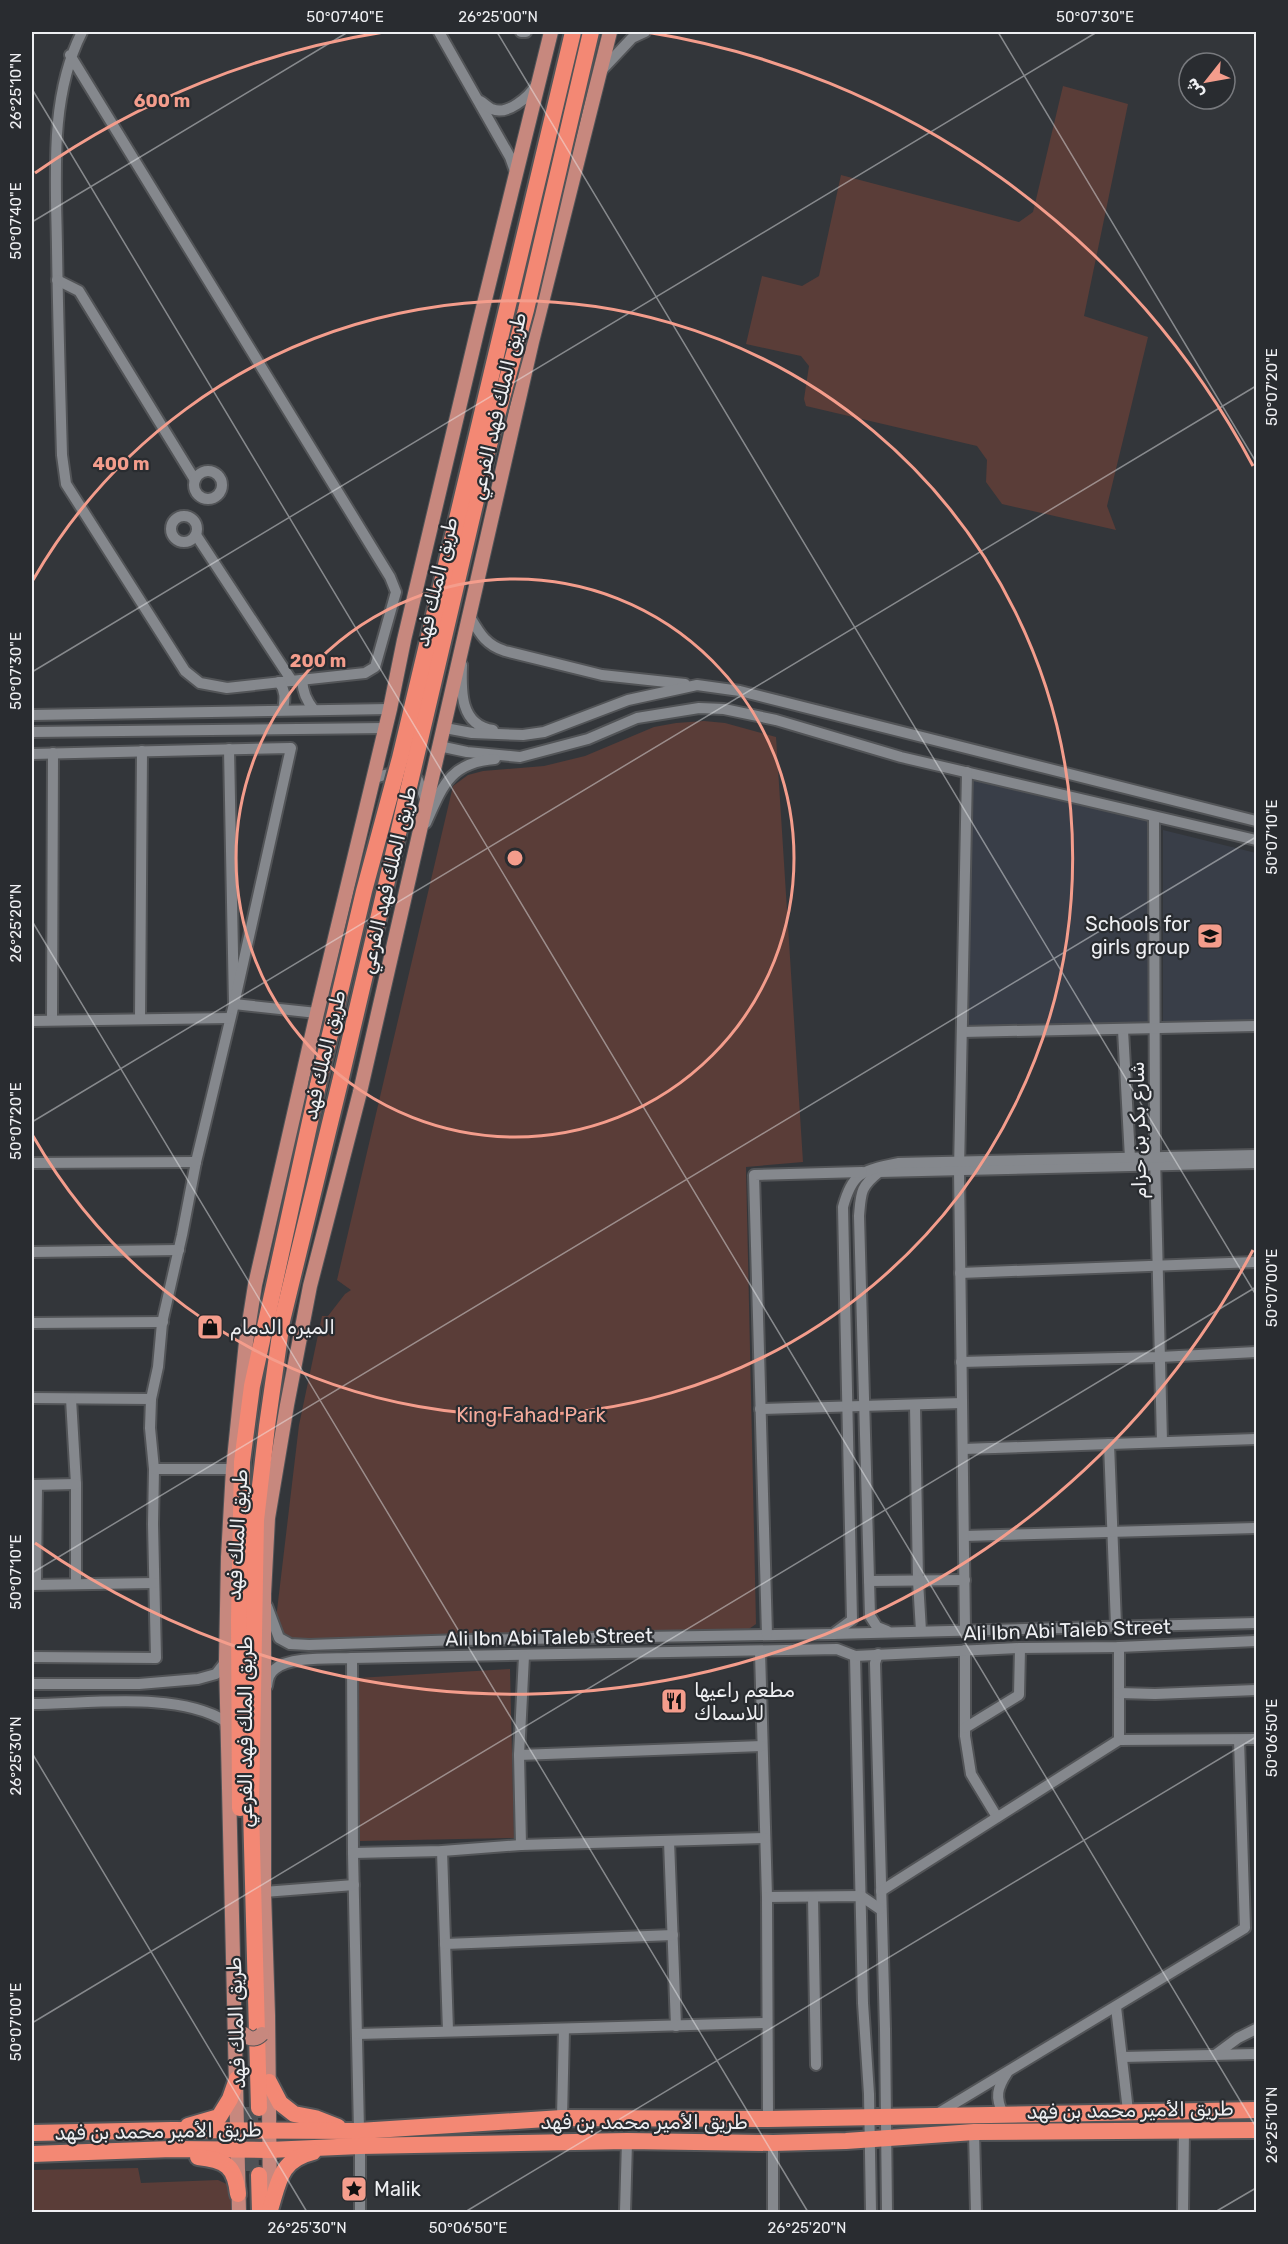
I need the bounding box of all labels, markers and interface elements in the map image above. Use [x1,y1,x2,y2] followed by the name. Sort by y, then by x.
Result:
[306,8,384,26] text: 50°07'40"E
[458,8,538,26] text: 26°25'00"N
[1056,8,1134,26] text: 50°07'30"E
[1177,51,1237,111] north arrow
[7,53,25,129] text: 26°25'10"N
[1181,75,1208,102] text: ش
[134,90,190,112] text: 600 m
[7,182,25,260] text: 50°07'40"E
[465,310,534,503] street label: طريق الملك فهد الفرعي
[1263,348,1281,426] text: 50°07'20"E
[92,453,150,475] text: 400 m
[409,515,463,649] street label: طريق الملك فهد
[7,632,25,710] text: 50°07'30"E
[290,650,346,672] text: 200 m
[355,784,424,977] street label: طريق الملك فهد الفرعي
[1263,799,1281,875] text: 50°07'10"E
[505,848,525,868] centre of rings
[7,883,25,963] text: 26°25'20"N
[1085,912,1190,959] place label: Schools for girls group
[1195,921,1225,951] school or university icon: Schools for girls group
[297,988,351,1122] street label: طريق الملك فهد
[1125,1061,1153,1199] street label: شارع بكر بن حزام
[7,1082,25,1160] text: 50°07'20"E
[1263,1249,1281,1327] text: 50°07'00"E
[195,1312,225,1342] shop icon: الميره الدمام
[230,1315,335,1341] place label: الميره الدمام
[456,1403,606,1427] park label: King Fahad Park
[222,1468,252,1602] street label: طريق الملك فهد
[7,1534,25,1610] text: 50°07'10"E
[963,1614,1171,1646] street label: Ali Ibn Abi Taleb Street
[445,1623,653,1651] street label: Ali Ibn Abi Taleb Street
[233,1636,260,1828] street label: طريق الملك فهد الفرعي
[694,1678,795,1725] place label: مطعم راعيها للاسماك
[659,1686,689,1716] restaurant icon: مطعم راعيها للاسماك
[1263,1699,1281,1777] text: 50°06'50"E
[7,1716,25,1796] text: 26°25'30"N
[222,1957,250,2089] street label: طريق الملك فهد
[7,1983,25,2061] text: 50°07'00"E
[1263,2087,1281,2163] text: 26°25'10"N
[1026,2096,1234,2124] street label: طريق الأمير محمد بن فهد
[540,2110,748,2134] street label: طريق الأمير محمد بن فهد
[54,2117,262,2145] street label: طريق الأمير محمد بن فهد
[339,2174,369,2204] place icon: Malik
[374,2177,422,2201] place label: Malik
[267,2219,347,2237] text: 26°25'30"N
[429,2219,507,2237] text: 50°06'50"E
[767,2219,847,2237] text: 26°25'20"N

